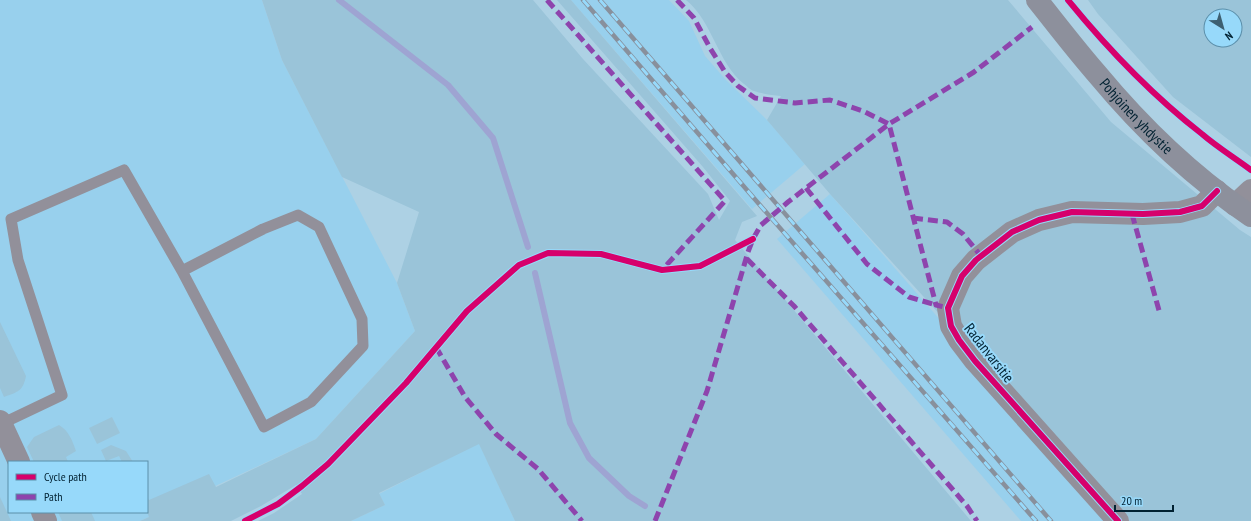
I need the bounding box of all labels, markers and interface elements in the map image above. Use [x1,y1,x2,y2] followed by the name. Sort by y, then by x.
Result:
[1203,8,1243,48] north arrow
[1222,29,1236,43] text: N
[1096,74,1177,158] street label: Pohjoinen yhdystie
[960,319,1018,386] street label: Radanvarsitie
[8,461,148,513] legend
[44,469,87,484] text: Cycle path
[1115,487,1173,513] scale bar
[44,489,62,504] text: Path
[1121,493,1142,508] text: 20 m

